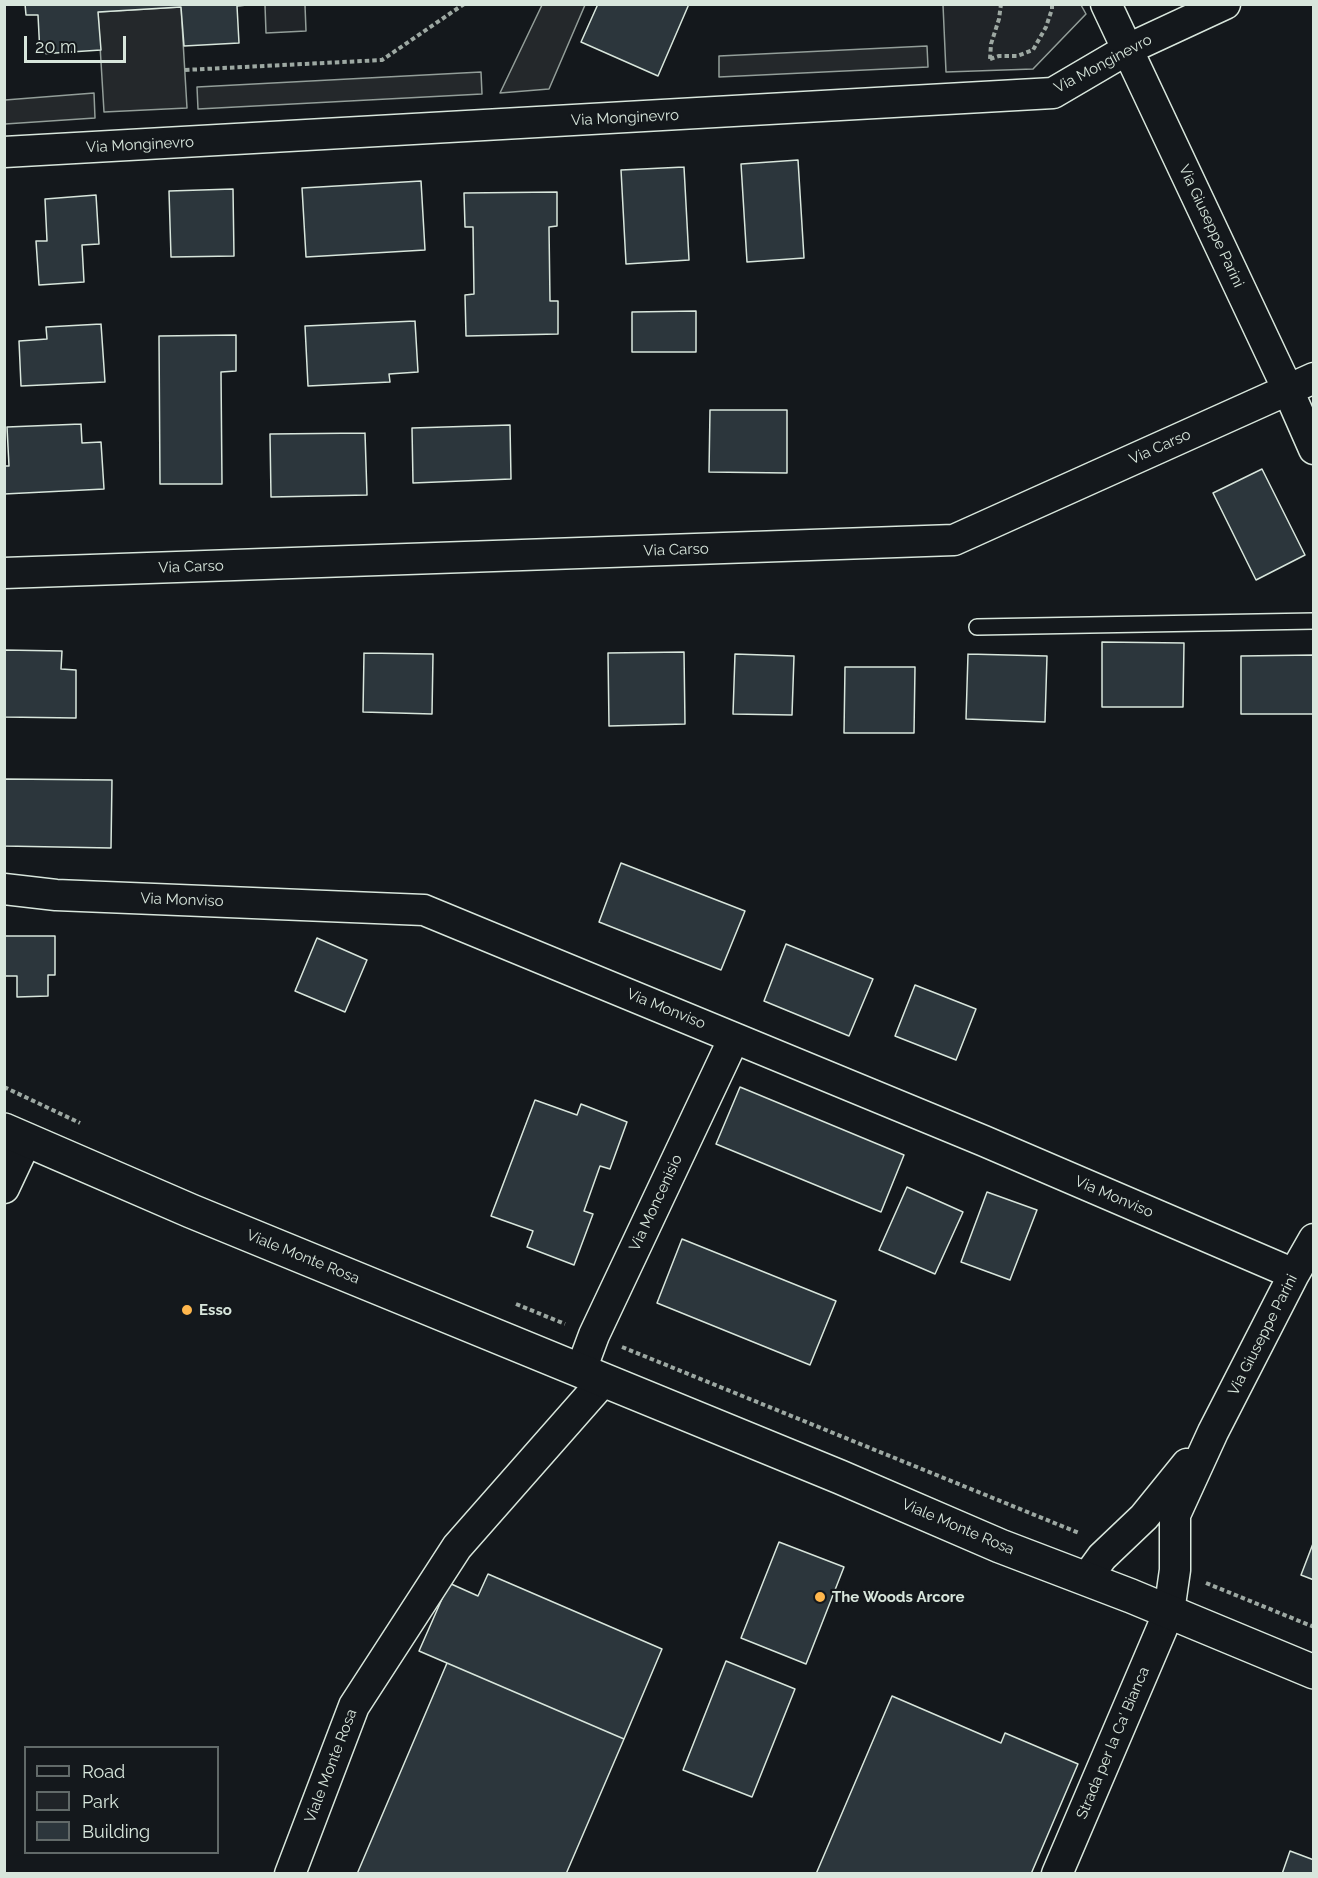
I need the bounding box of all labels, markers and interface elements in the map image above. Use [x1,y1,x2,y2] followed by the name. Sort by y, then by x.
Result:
[27,24,129,62] scale bar
[1051,31,1155,97] street label: Via Monginevro
[35,36,77,57] text: 20 m
[571,106,679,130] street label: Via Monginevro
[86,133,194,157] street label: Via Monginevro
[1175,162,1247,290] street label: Via Giuseppe Parini
[1126,425,1194,469] street label: Via Carso
[643,540,709,560] street label: Via Carso
[158,557,224,577] street label: Via Carso
[140,890,224,910] street label: Via Monviso
[624,985,708,1033] street label: Via Monviso
[626,1152,686,1254] street label: Via Moncenisio
[1072,1172,1156,1222] street label: Via Monviso
[244,1226,362,1288] street label: Viale Monte Rosa
[1225,1271,1301,1399] street label: Via Giuseppe Parini
[199,1301,232,1319] place label: Esso
[180,1303,194,1317] marker: Esso
[899,1495,1017,1559] street label: Viale Monte Rosa
[832,1588,964,1606] place label: The Woods Arcore
[813,1590,827,1604] marker: The Woods Arcore
[1073,1664,1153,1822] street label: Strada per la Ca' Bianca
[301,1707,361,1825] street label: Viale Monte Rosa
[24,1746,219,1854] legend
[82,1761,125,1782] text: Road
[82,1791,119,1812] text: Park
[82,1821,150,1842] text: Building

